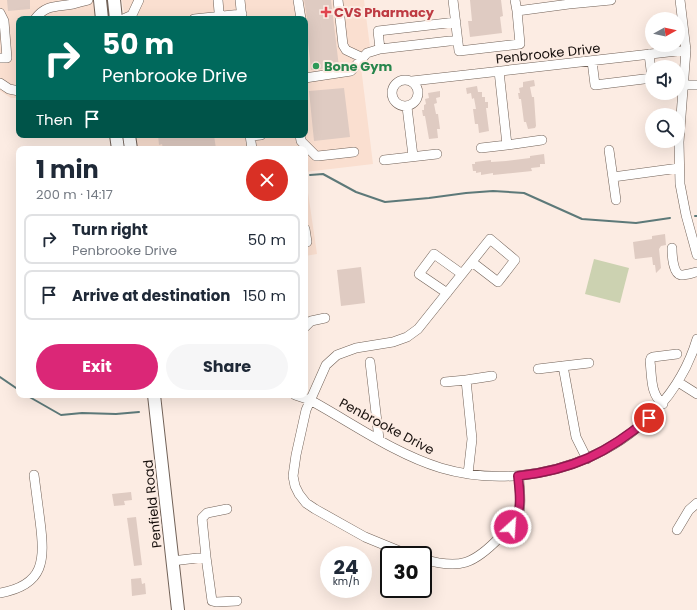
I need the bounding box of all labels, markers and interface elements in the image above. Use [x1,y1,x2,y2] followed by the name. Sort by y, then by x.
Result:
[334,3,435,22] place label: CVS Pharmacy
[321,7,331,17] marker: CVS Pharmacy
[645,12,685,52] north arrow
[645,12,685,148] map controls
[102,25,174,64] text: 50 m
[36,32,88,84] icon: right
[495,39,601,68] street label: Penbrooke Drive
[324,57,392,76] place label: Bone Gym
[645,60,685,100] button: sound
[311,61,321,71] marker: Bone Gym
[102,63,247,88] text: Penbrooke Drive
[81,108,103,130] icon: arrive
[645,108,685,148] button: search
[36,109,73,130] text: Then
[36,153,99,186] text: 1 min
[246,159,288,201] button: close
[36,185,113,204] text: 200 m · 14:17
[72,219,148,240] text: Turn right
[38,228,60,250] icon: right
[248,229,286,250] text: 50 m
[72,241,177,260] text: Penbrooke Drive
[38,284,60,306] icon: arrive
[72,285,230,306] text: Arrive at destination
[243,285,286,306] text: 150 m
[36,344,158,390] button: Exit
[166,344,288,390] button: Share
[336,393,438,459] street label: Penbrooke Drive
[632,401,666,435] pin
[638,407,660,429] icon: arrive
[138,459,167,549] street label: Penfield Road
[490,506,532,548] position arrow
[380,546,432,598] speed limit sign: 30
[334,553,358,581] text: 24
[333,574,359,589] text: km/h

